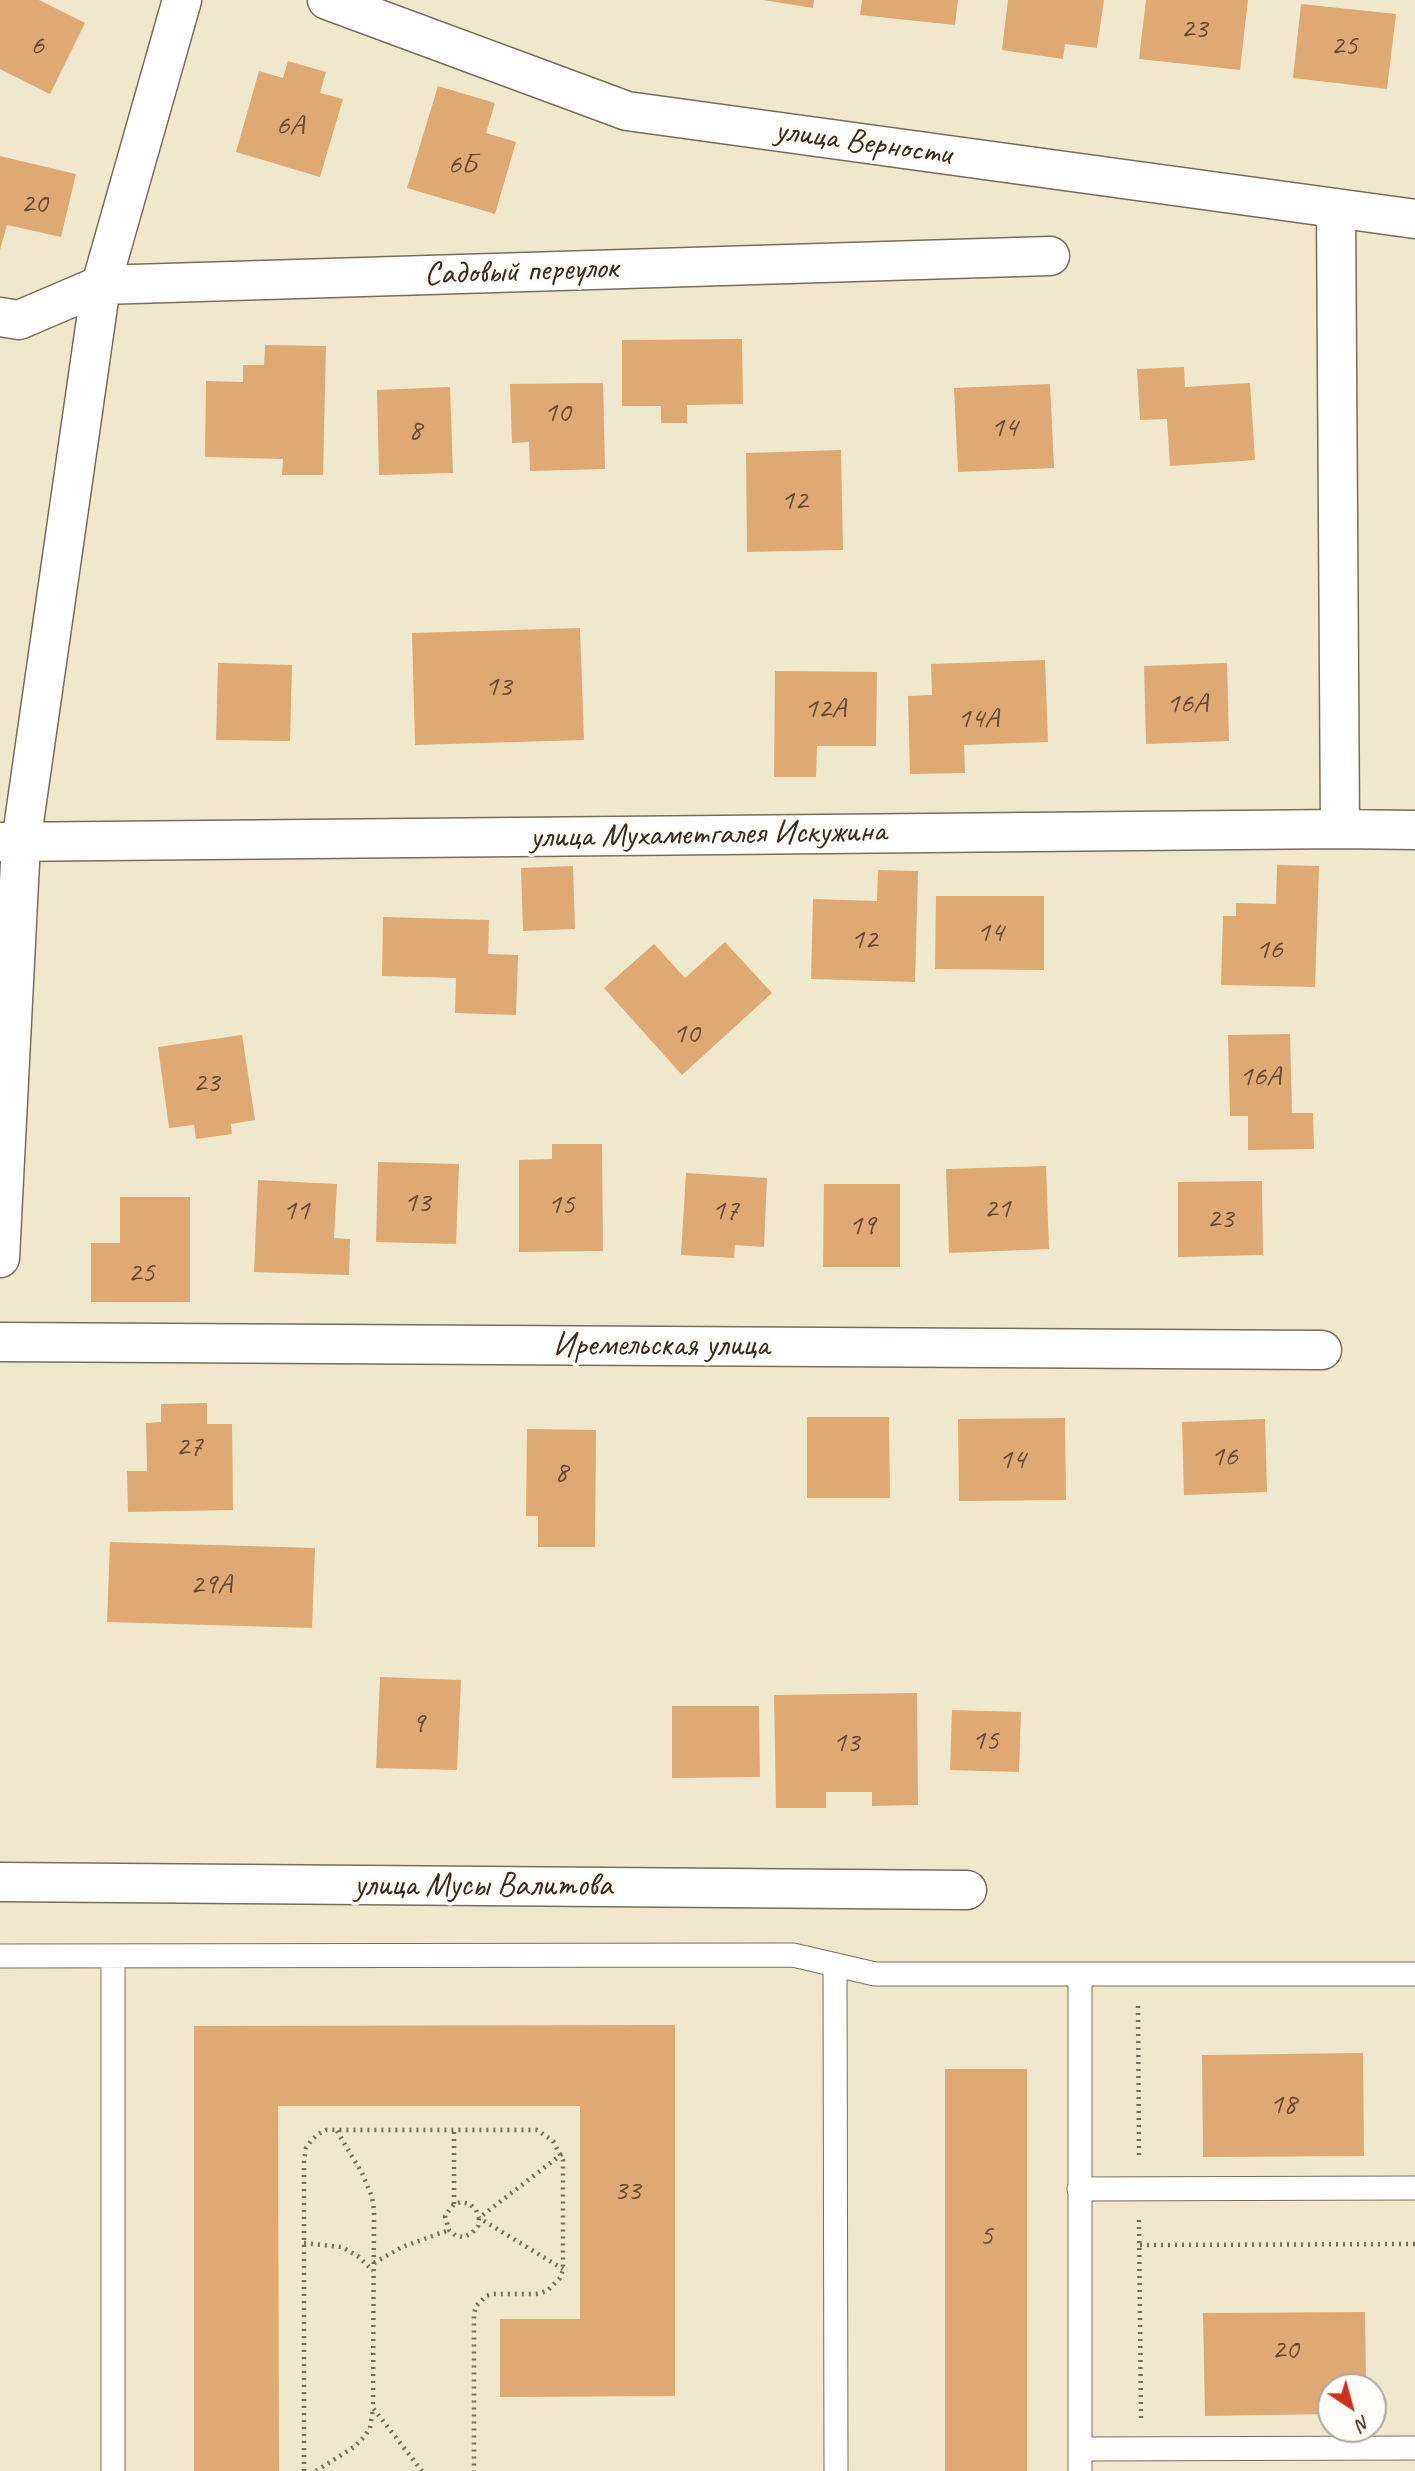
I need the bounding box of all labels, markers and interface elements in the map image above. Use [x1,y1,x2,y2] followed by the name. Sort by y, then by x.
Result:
[1181,11,1207,47] house number: 23
[30,28,44,64] house number: 6
[1331,28,1357,64] house number: 25
[276,108,304,144] house number: 6А
[773,111,953,175] street label: улица Верности
[448,147,476,183] house number: 6Б
[21,186,47,222] house number: 20
[423,249,619,295] street label: Садовый переулок
[544,395,570,431] house number: 10
[991,410,1017,446] house number: 14
[408,413,422,449] house number: 8
[781,483,807,519] house number: 12
[485,669,511,705] house number: 13
[1166,686,1208,722] house number: 16А
[804,691,846,727] house number: 12А
[957,701,999,737] house number: 14А
[530,812,886,858] street label: улица Мухаметгалея Искужина
[977,915,1003,951] house number: 14
[851,922,877,958] house number: 12
[1256,932,1282,968] house number: 16
[673,1016,699,1052] house number: 10
[1239,1059,1281,1095] house number: 16А
[193,1065,219,1101] house number: 23
[404,1185,430,1221] house number: 13
[548,1187,574,1223] house number: 15
[984,1191,1010,1227] house number: 21
[283,1193,309,1229] house number: 11
[712,1193,738,1229] house number: 17
[1207,1201,1233,1237] house number: 23
[849,1208,875,1244] house number: 19
[128,1255,154,1291] house number: 25
[553,1326,769,1366] street label: Иремельская улица
[176,1429,202,1465] house number: 27
[1211,1439,1237,1475] house number: 16
[999,1442,1025,1478] house number: 14
[554,1455,568,1491] house number: 8
[190,1567,232,1603] house number: 29А
[411,1706,425,1742] house number: 9
[972,1723,998,1759] house number: 15
[833,1725,859,1761] house number: 13
[354,1866,612,1906] street label: улица Мусы Валитова
[1270,2087,1296,2123] house number: 18
[614,2173,640,2209] house number: 33
[979,2218,993,2254] house number: 5
[1272,2332,1298,2368] house number: 20
[1317,2373,1387,2443] north arrow
[1351,2410,1375,2437] text: N

